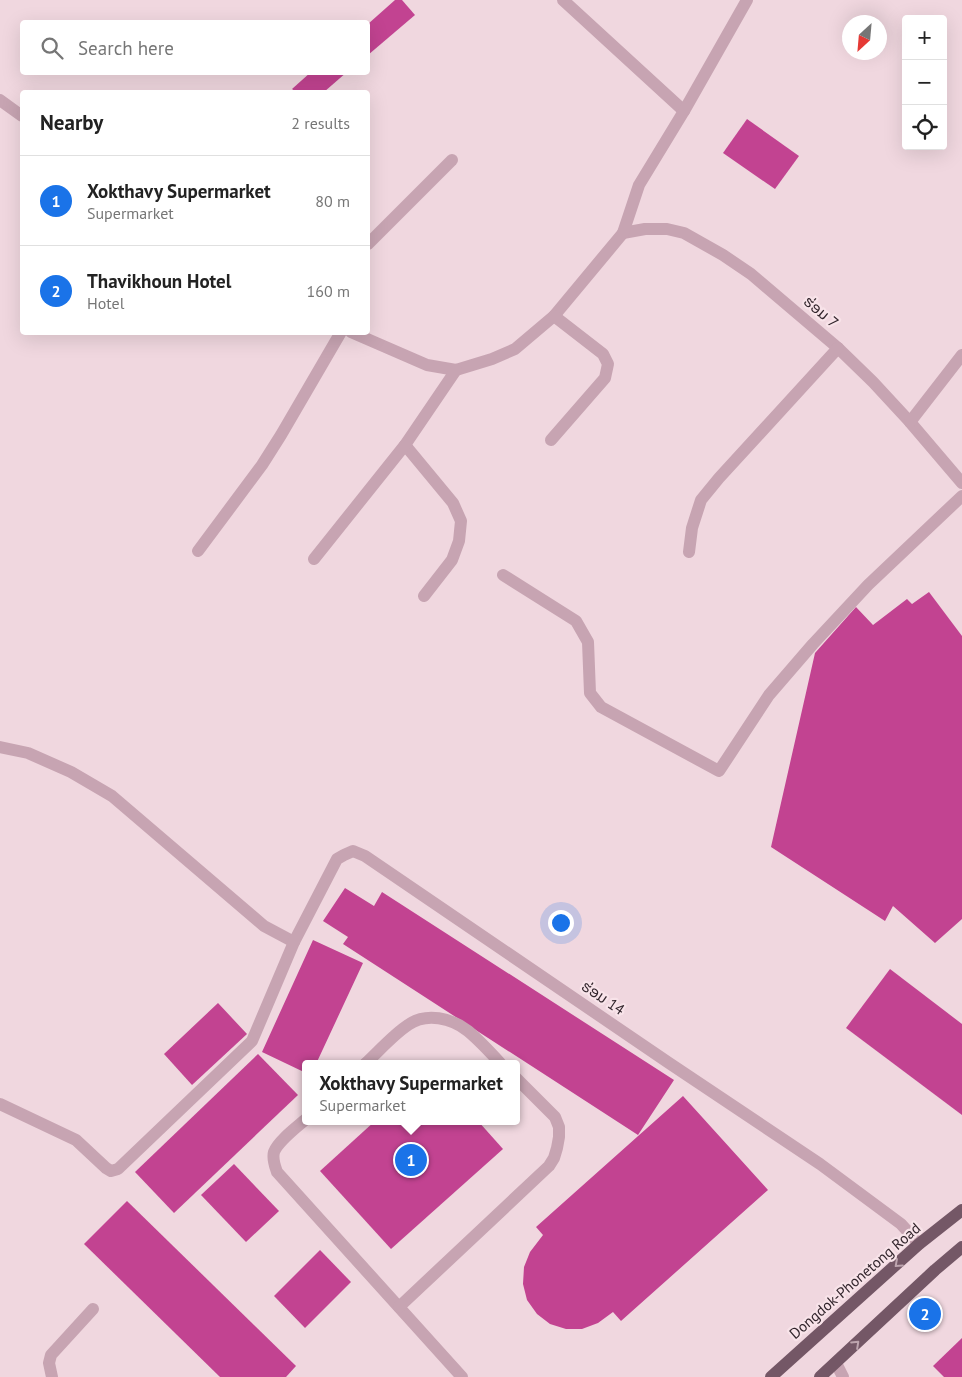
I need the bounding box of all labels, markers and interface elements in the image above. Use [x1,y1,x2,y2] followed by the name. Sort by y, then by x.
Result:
[842,15,887,60] north arrow
[902,15,947,150] map controls
[902,15,947,60] button: +
[20,20,370,75] search box
[38,34,66,62] icon: search
[78,36,174,60] text: Search here
[902,60,947,105] button: −
[902,105,947,150] button: locate
[40,109,103,136] text: Nearby
[291,113,350,133] text: 2 results
[87,179,271,203] text: Xokthavy Supermarket
[51,191,61,211] text: 1
[315,191,350,211] text: 80 m
[87,203,174,223] text: Supermarket
[87,269,231,293] text: Thavikhoun Hotel
[51,281,61,301] text: 2
[307,281,350,301] text: 160 m
[800,292,843,332] street label: ຮ່ອມ 7
[87,293,124,313] text: Hotel
[548,910,574,936] your location
[578,976,629,1019] street label: ຮ່ອມ 14
[302,1060,520,1125] popup
[319,1071,503,1095] text: Xokthavy Supermarket
[319,1095,406,1115] text: Supermarket
[395,1141,427,1179] pin: 1
[785,1218,924,1343] street label: Dongdok-Phonetong Road
[894,1258,903,1267] one-way arrow
[909,1295,941,1333] pin: 2
[850,1341,859,1350] one-way arrow

